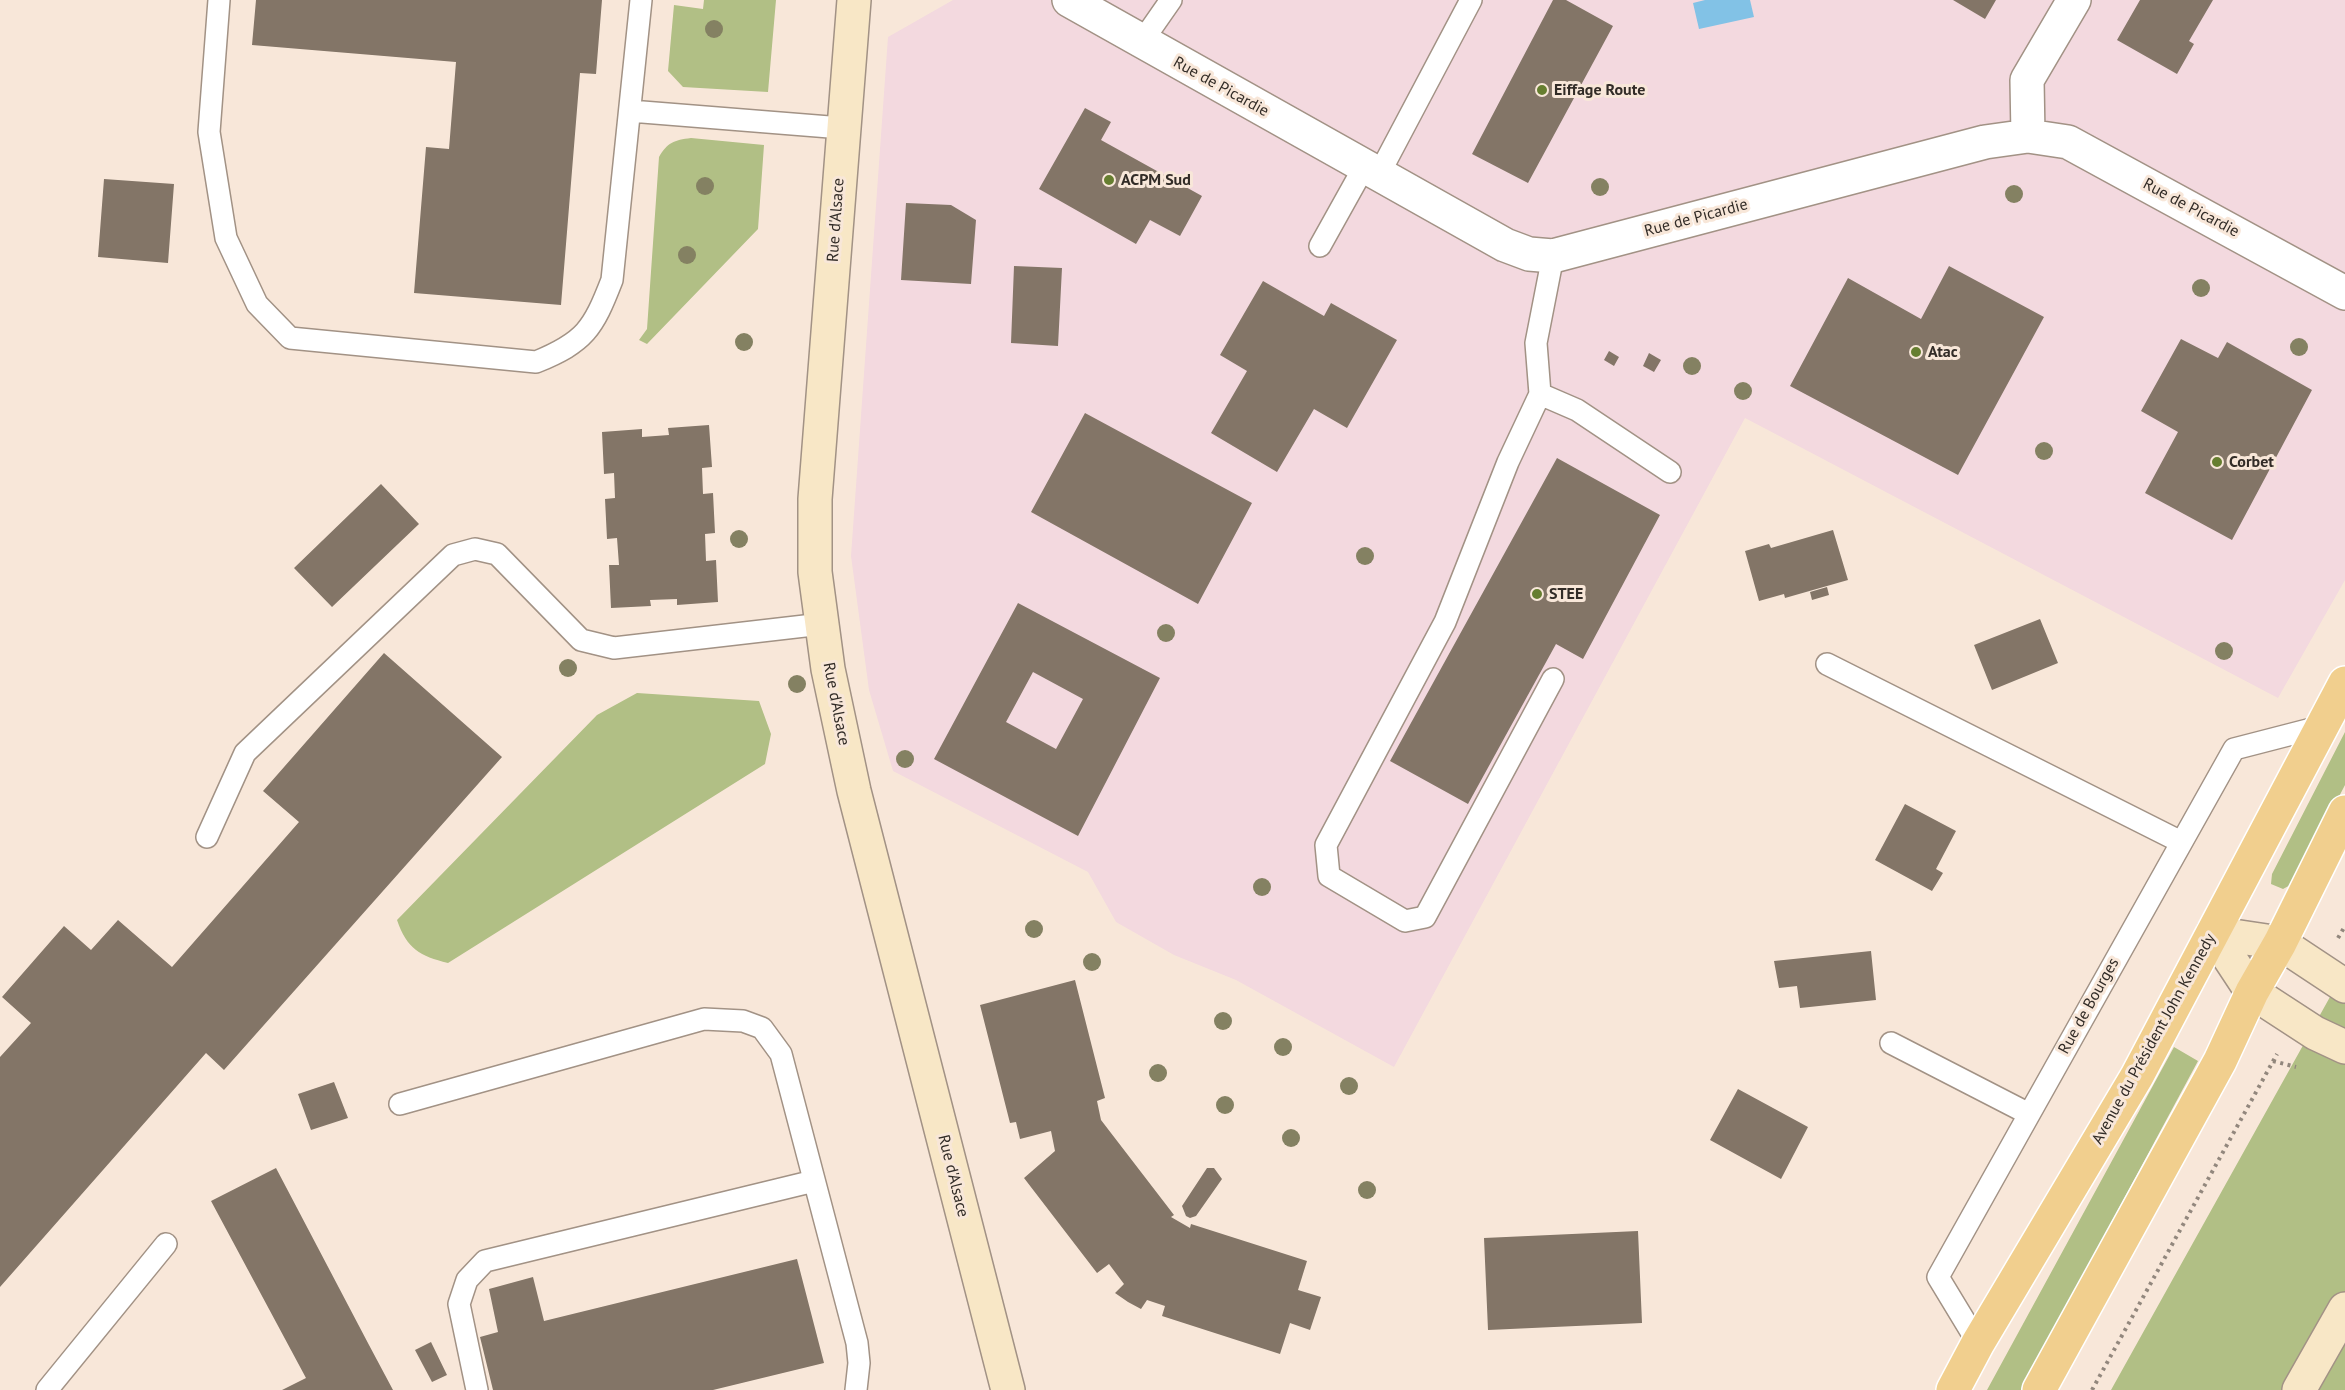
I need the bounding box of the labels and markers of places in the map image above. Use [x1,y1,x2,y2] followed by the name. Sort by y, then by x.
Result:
[1554,80,1645,100] place label: Eiffage Route
[1535,83,1549,97] marker: Eiffage Route
[1121,170,1191,190] place label: ACPM Sud
[1102,173,1116,187] marker: ACPM Sud
[1928,342,1958,362] place label: Atac
[1909,345,1923,359] marker: Atac
[2229,452,2274,472] place label: Corbet
[2210,455,2224,469] marker: Corbet
[1549,584,1583,604] place label: STEE
[1530,587,1544,601] marker: STEE

